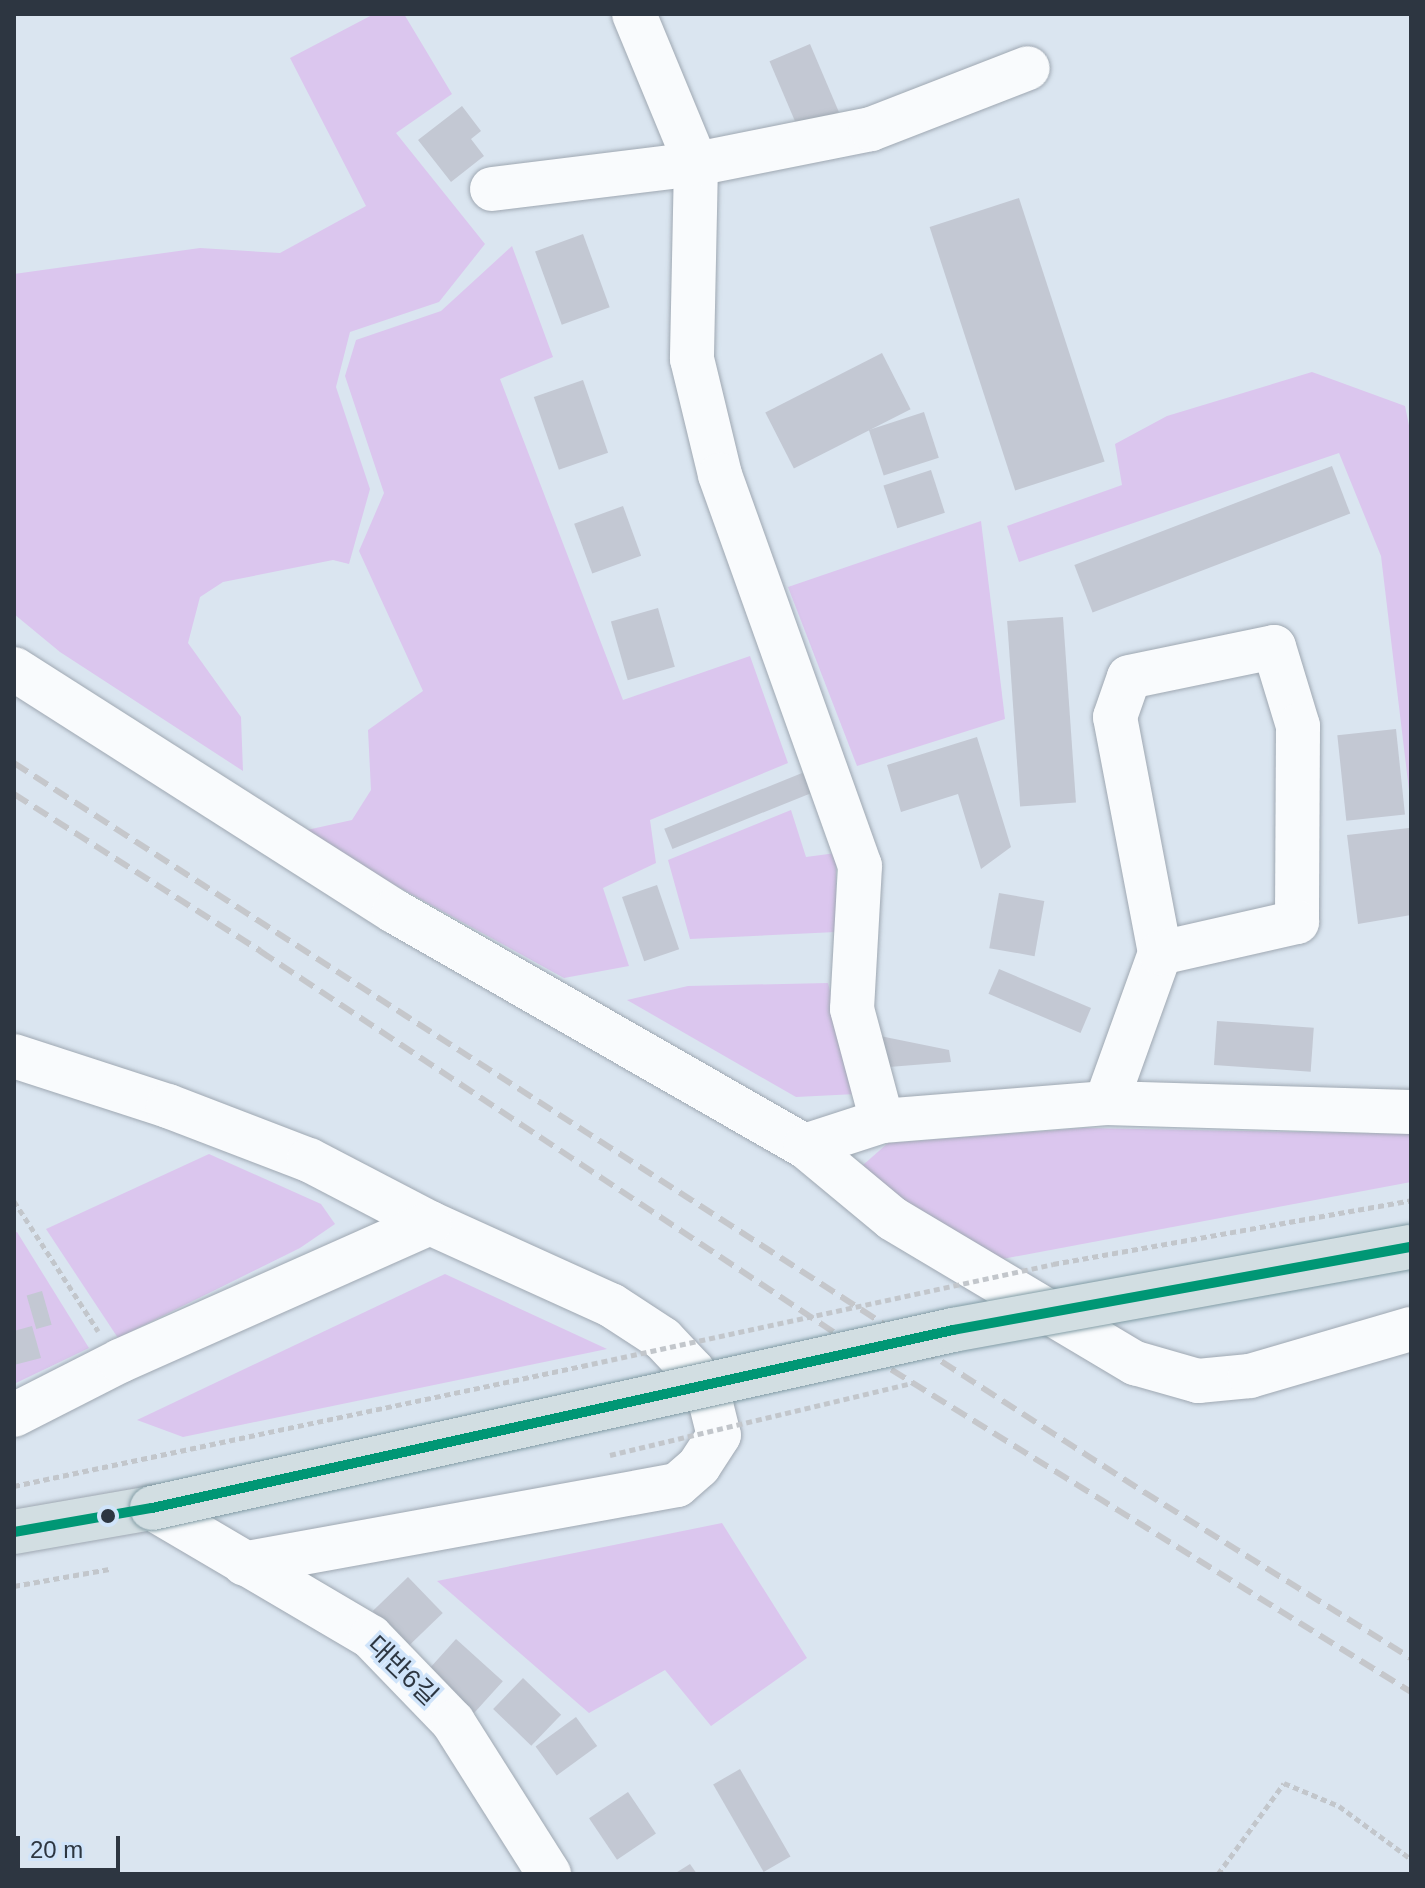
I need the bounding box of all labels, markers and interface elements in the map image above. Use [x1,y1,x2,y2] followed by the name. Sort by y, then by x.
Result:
[100,1508,116,1524] unlabelled marker
[360,1630,444,1712] street label: 대반6길
[20,1820,124,1870] scale bar
[30,1836,83,1863] text: 20 m

